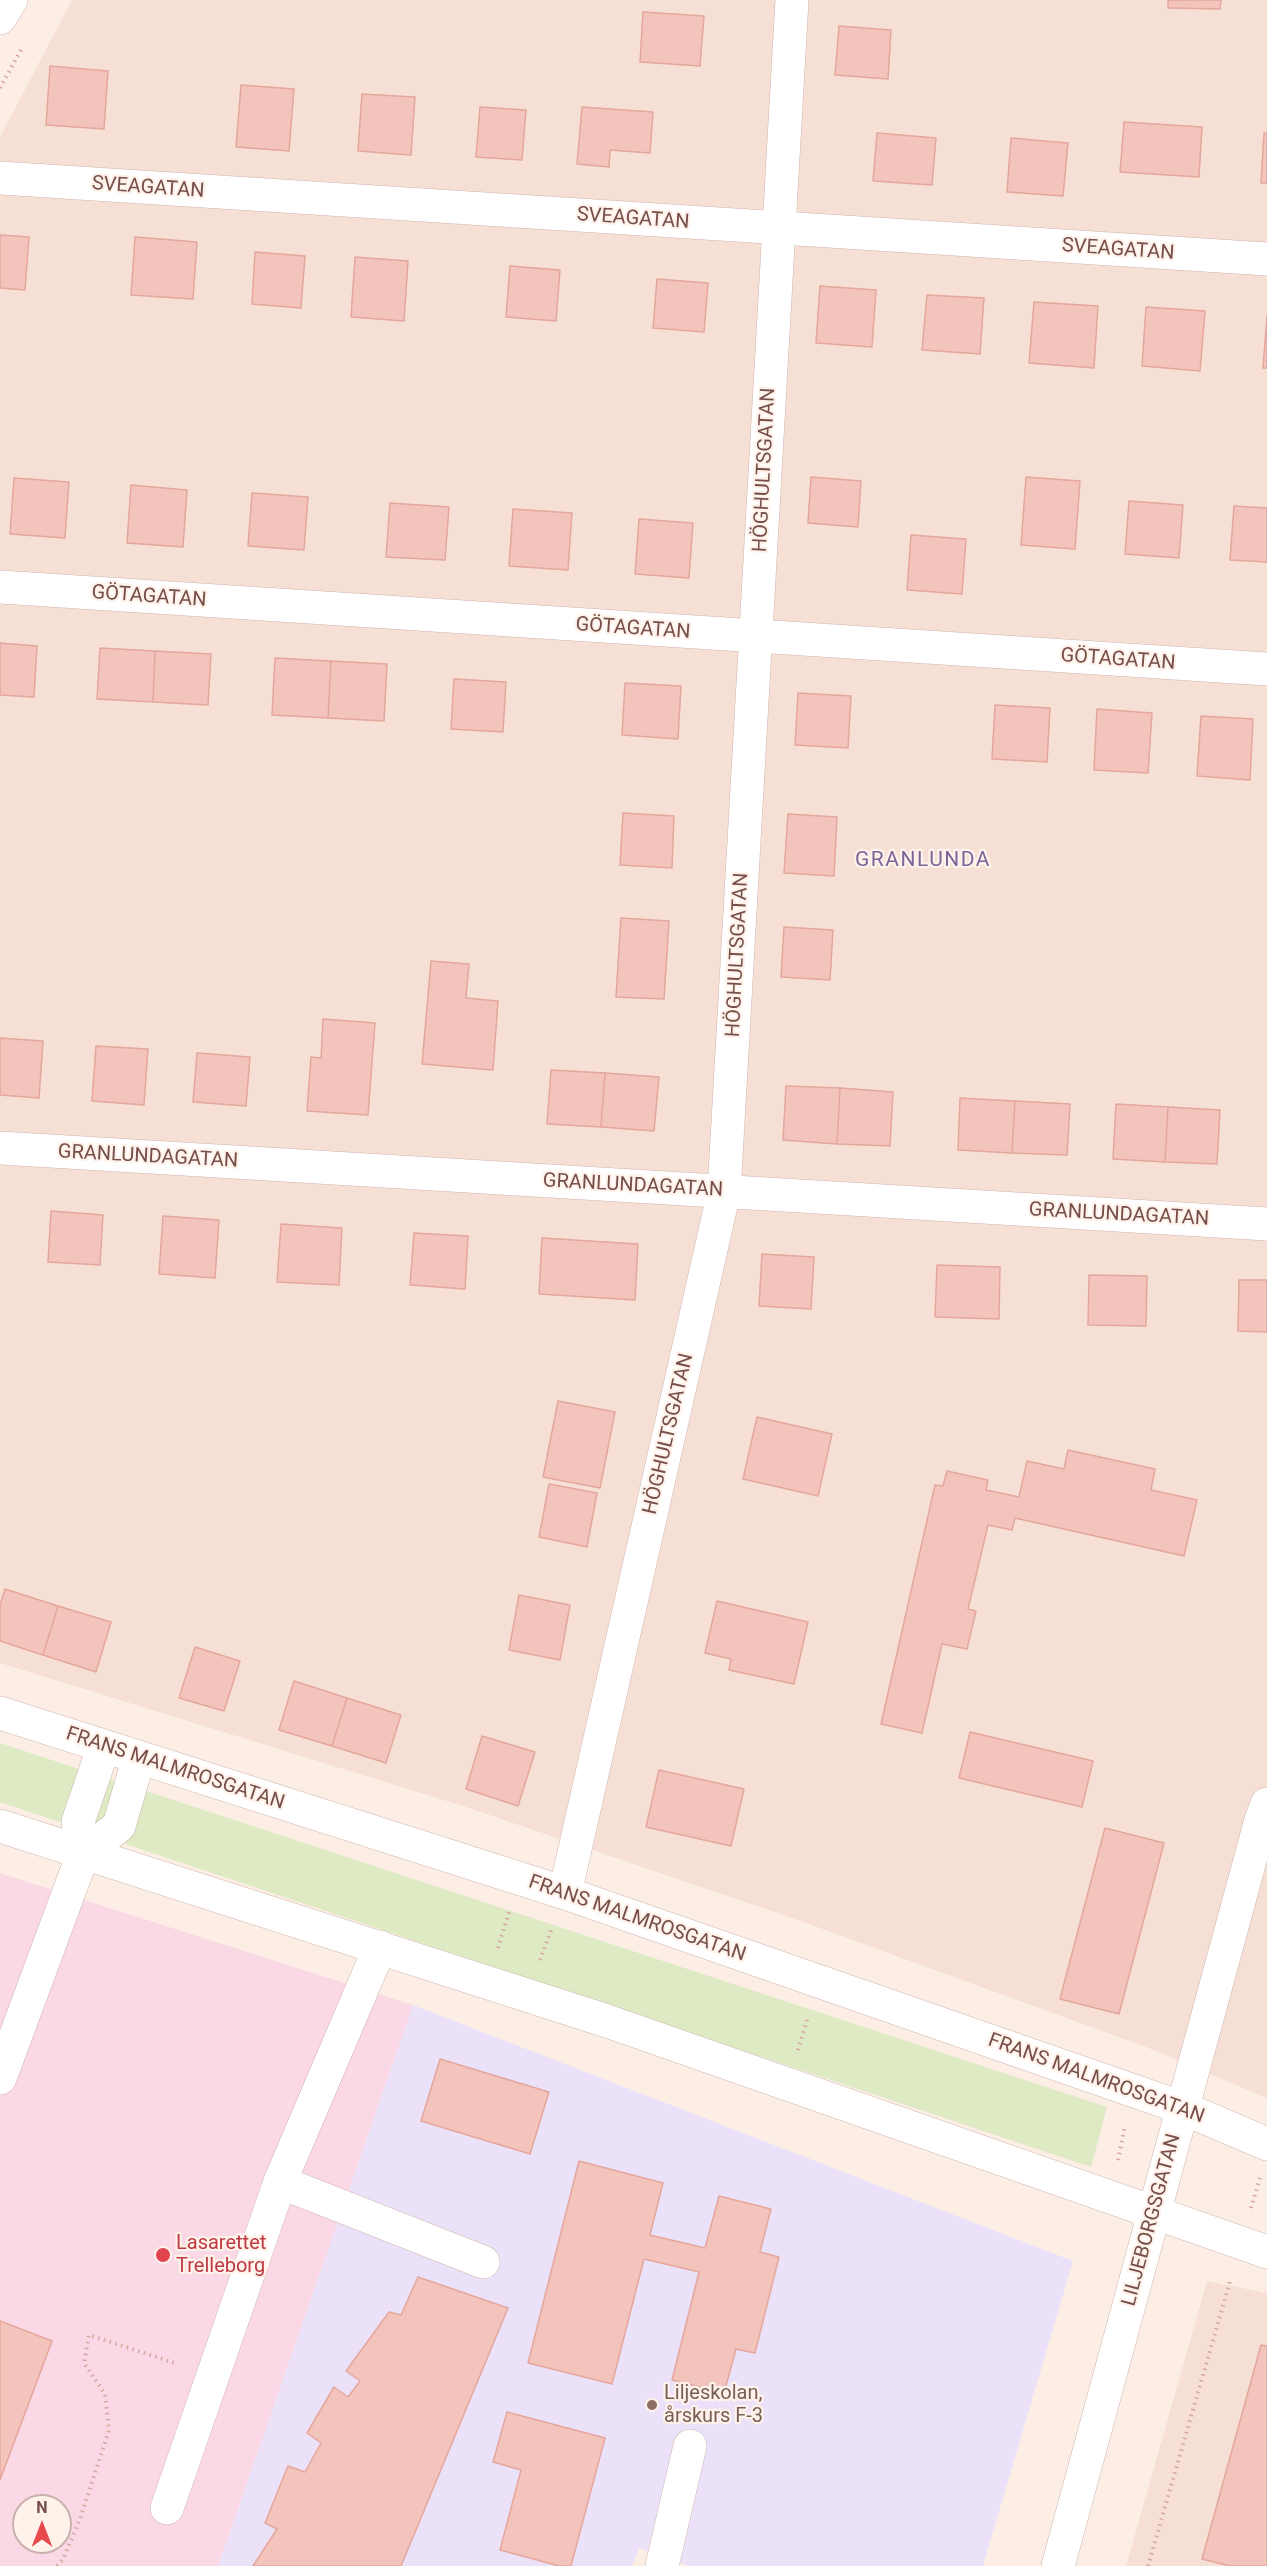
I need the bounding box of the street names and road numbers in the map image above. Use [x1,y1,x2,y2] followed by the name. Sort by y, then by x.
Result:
[91,172,205,204] street label: SVEAGATAN
[576,203,690,235] street label: SVEAGATAN
[1061,234,1175,266] street label: SVEAGATAN
[749,387,781,553] street label: HÖGHULTSGATAN
[91,581,207,613] street label: GÖTAGATAN
[575,613,691,645] street label: GÖTAGATAN
[1060,644,1176,676] street label: GÖTAGATAN
[722,872,754,1038] street label: HÖGHULTSGATAN
[57,1140,239,1174] street label: GRANLUNDAGATAN
[542,1169,724,1203] street label: GRANLUNDAGATAN
[1028,1198,1210,1232] street label: GRANLUNDAGATAN
[639,1351,699,1517] street label: HÖGHULTSGATAN
[63,1722,287,1816] street label: FRANS MALMROSGATAN
[525,1870,749,1968] street label: FRANS MALMROSGATAN
[985,2029,1207,2129] street label: FRANS MALMROSGATAN
[1117,2131,1187,2309] street label: LILJEBORGSGATAN

